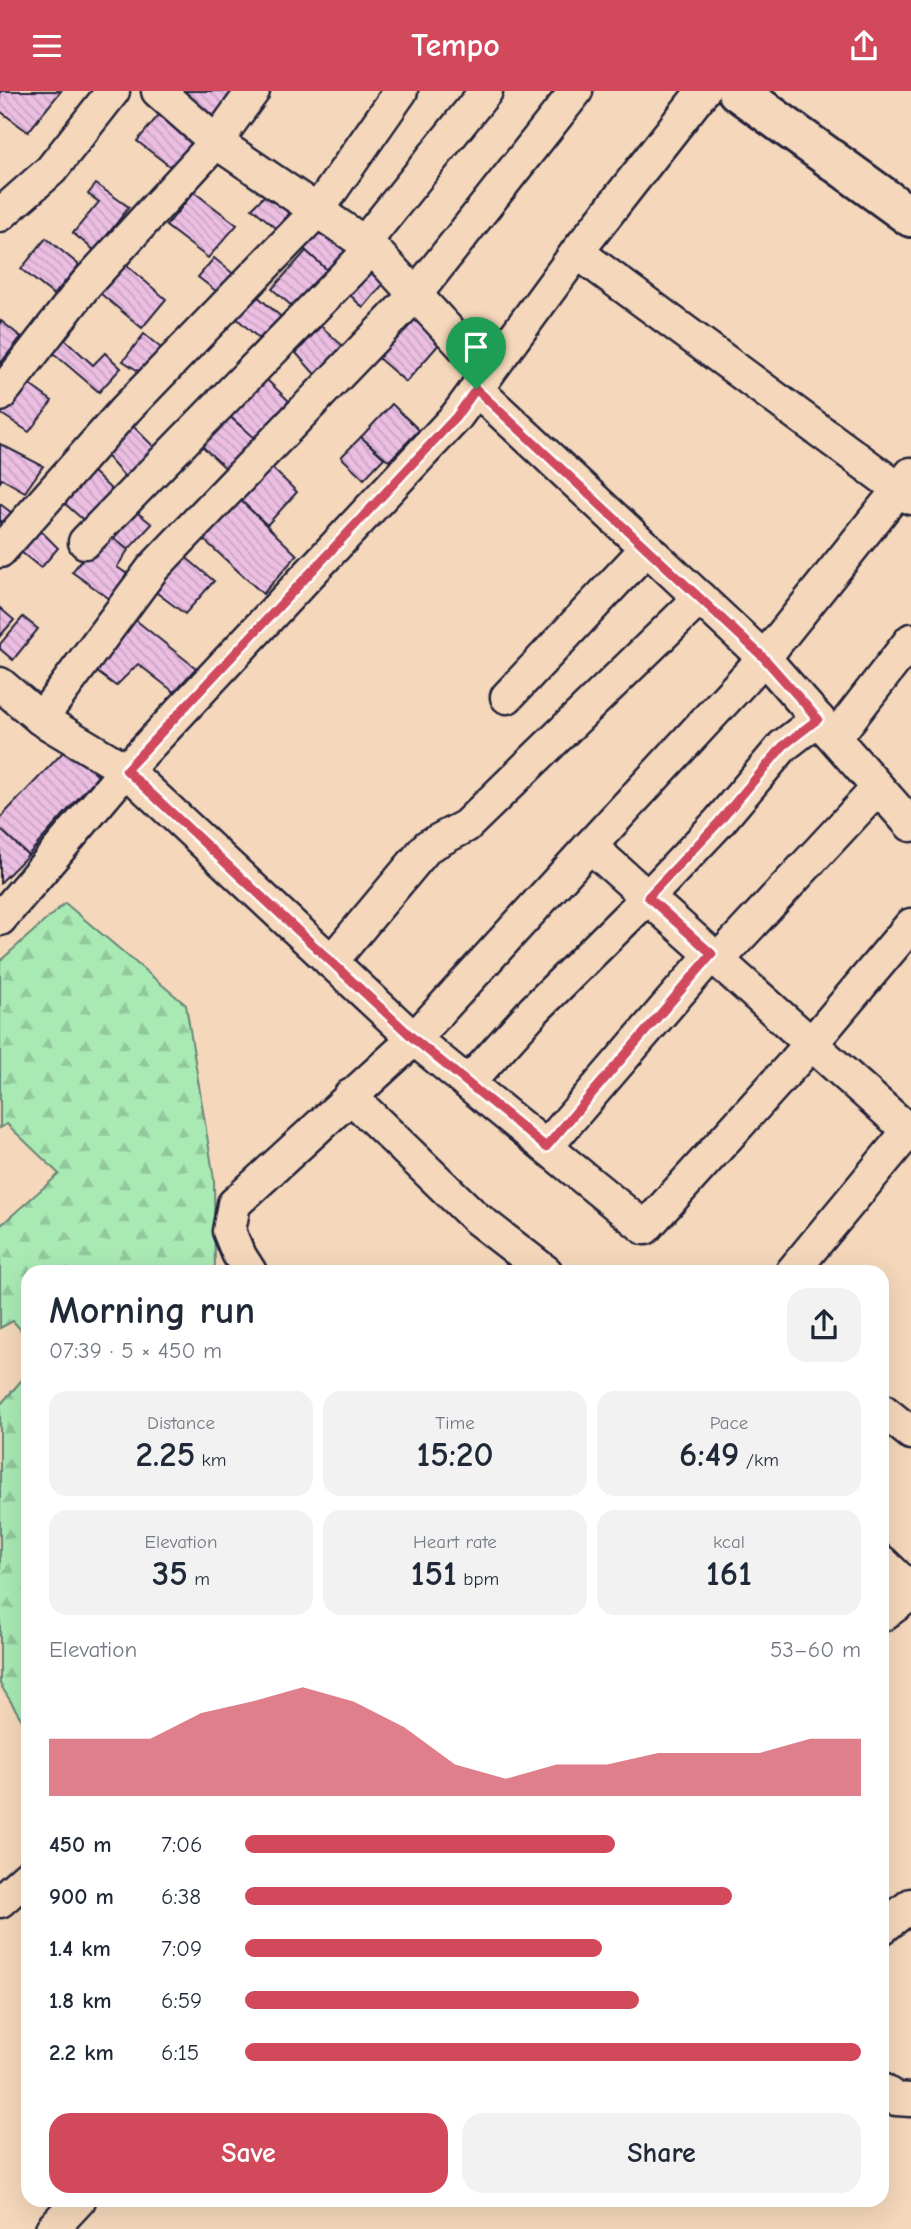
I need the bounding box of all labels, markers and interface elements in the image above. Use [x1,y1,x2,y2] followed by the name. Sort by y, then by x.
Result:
[28,27,66,65] icon: menu
[411,27,500,64] text: Tempo
[845,27,883,65] icon: share
[446,317,506,389] pin
[457,328,495,366] icon: arrive
[787,1288,861,1362] button: share
[49,1289,255,1333] text: Morning run
[49,1337,222,1364] text: 07:39 · 5 × 450 m
[147,1412,215,1434] text: Distance
[435,1412,475,1434] text: Time
[710,1412,748,1434] text: Pace
[135,1434,195,1475] text: 2.25
[416,1434,494,1475] text: 15:20
[679,1434,739,1475] text: 6:49
[195,1449,227,1471] text: km
[739,1449,779,1471] text: /km
[145,1531,217,1553] text: Elevation
[413,1531,497,1553] text: Heart rate
[713,1531,745,1553] text: kcal
[152,1553,188,1594] text: 35
[411,1553,457,1594] text: 151
[706,1553,752,1594] text: 161
[188,1568,210,1590] text: m
[457,1568,499,1590] text: bpm
[49,1636,137,1663] text: Elevation
[770,1636,861,1663] text: 53–60 m
[49,1831,112,1858] text: 450 m
[161,1831,203,1858] text: 7:06
[49,1883,114,1910] text: 900 m
[161,1883,201,1910] text: 6:38
[49,1935,111,1962] text: 1.4 km
[161,1935,202,1962] text: 7:09
[49,1987,112,2014] text: 1.8 km
[161,1987,202,2014] text: 6:59
[49,2039,114,2066] text: 2.2 km
[161,2039,199,2066] text: 6:15
[49,2113,448,2193] button: Save
[462,2113,861,2193] button: Share

